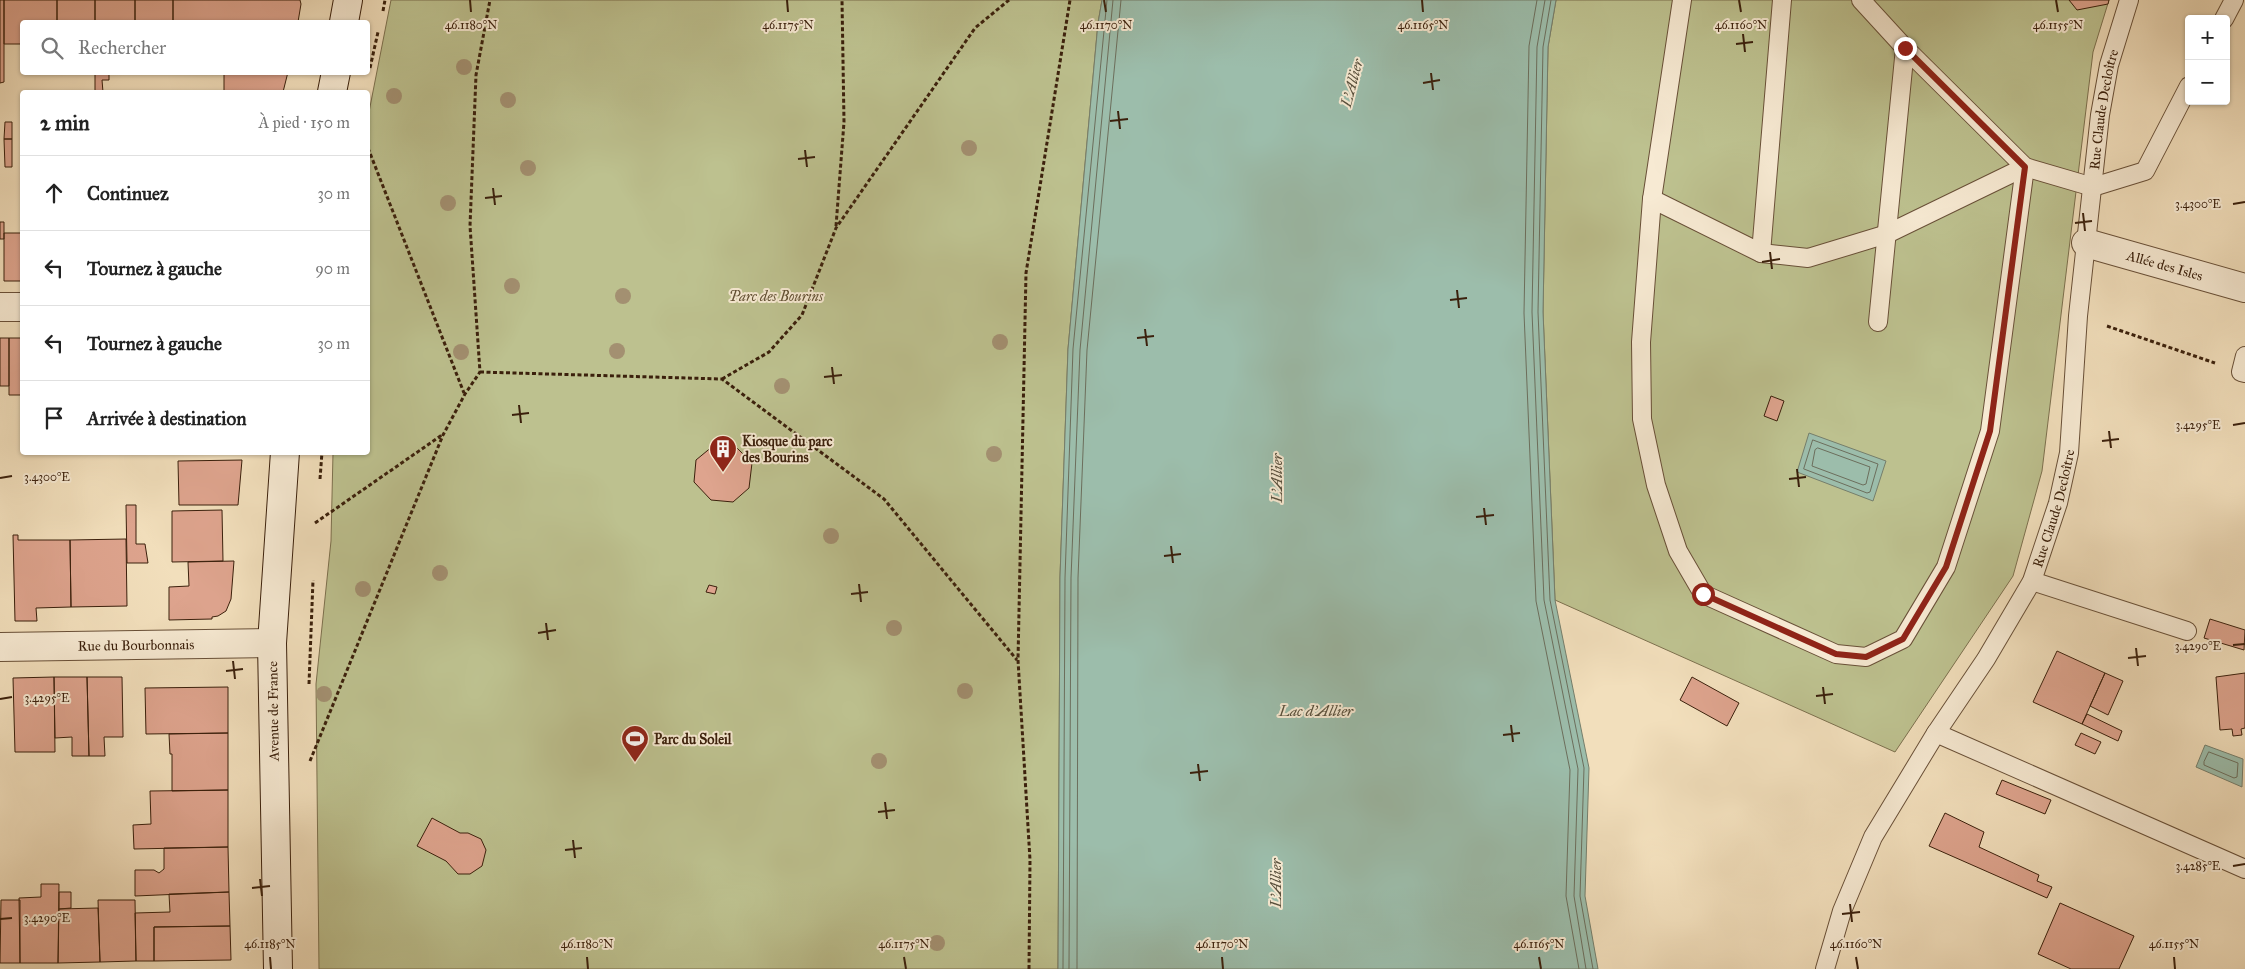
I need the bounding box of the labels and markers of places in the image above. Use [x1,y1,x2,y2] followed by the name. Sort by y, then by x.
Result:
[742,433,833,466] place label: Kiosque du parc des Bourins
[708,434,738,473] building icon: Kiosque du parc des Bourins
[620,724,650,763] sports icon: Parc du Soleil
[654,731,733,748] place label: Parc du Soleil

